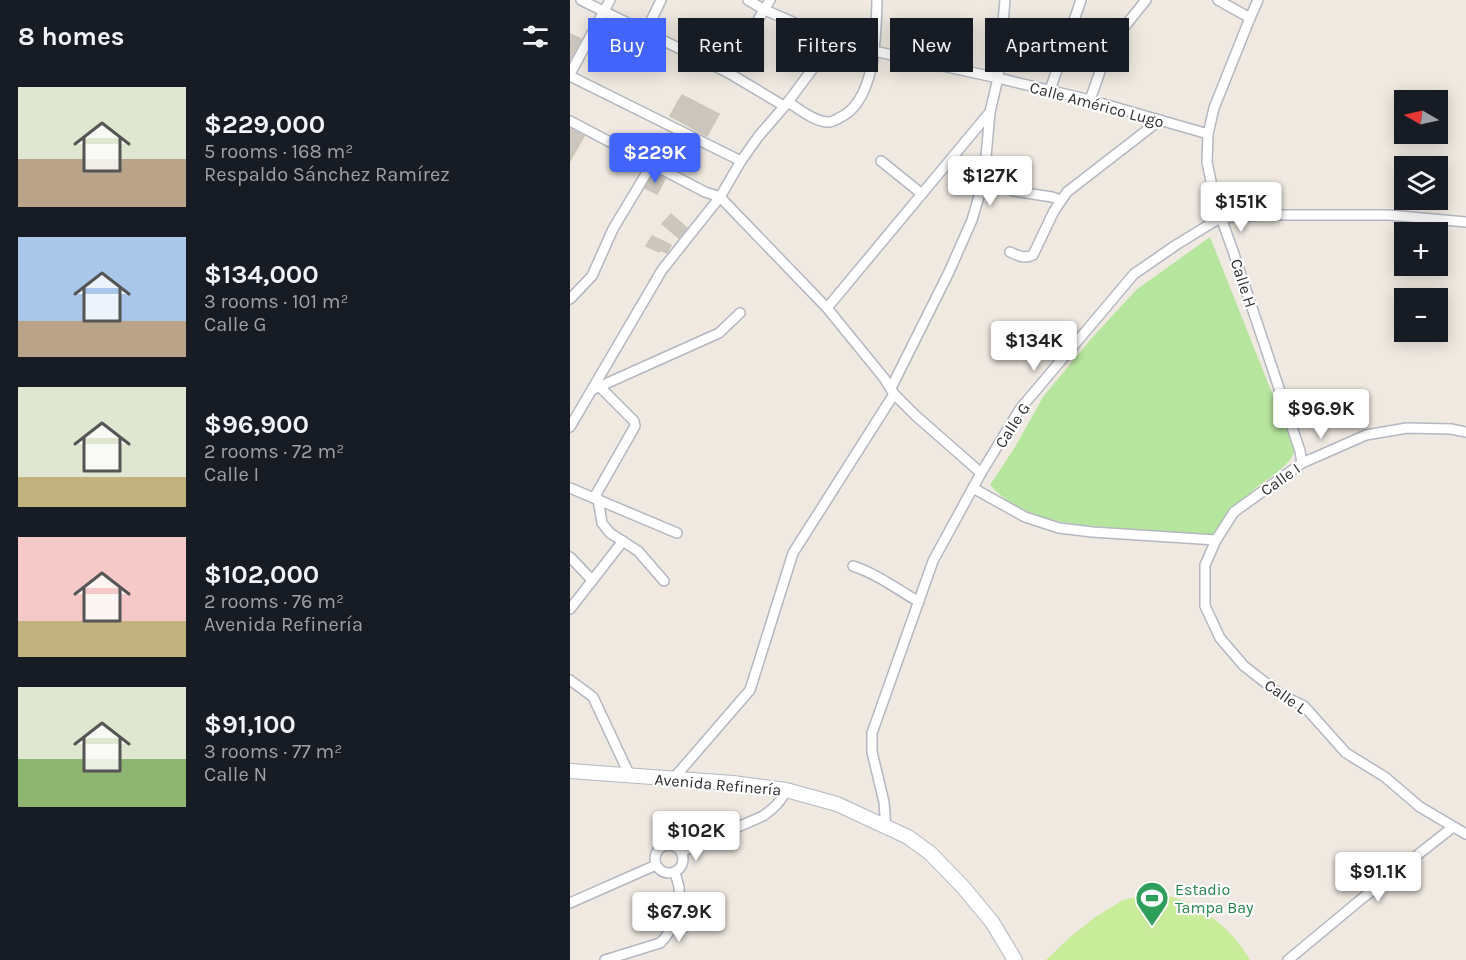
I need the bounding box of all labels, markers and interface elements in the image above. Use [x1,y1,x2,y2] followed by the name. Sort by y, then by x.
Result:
[588,18,666,72] chip: Buy
[678,18,764,72] chip: Rent
[776,18,878,72] chip: Filters
[890,18,973,72] chip: New
[985,18,1129,72] chip: Apartment
[519,20,552,53] icon: filters
[18,21,124,52] text: 8 homes
[1028,77,1166,132] street label: Calle Américo Lugo
[1394,90,1448,144] north arrow
[1394,90,1448,342] map controls
[204,109,325,140] text: $229,000
[66,111,138,183] icon: home
[613,133,697,184] pin: $229K
[204,140,353,163] text: 5 rooms · 168 m²
[623,141,687,164] text: $229K
[948,156,1032,207] pin: $127K
[1394,156,1448,210] button: layers
[204,163,450,186] text: Respaldo Sánchez Ramírez
[962,164,1018,187] text: $127K
[1199,182,1283,233] pin: $151K
[1215,190,1267,213] text: $151K
[1394,222,1448,276] button: +
[1227,256,1260,310] street label: Calle H
[204,259,319,290] text: $134,000
[66,261,138,333] icon: home
[1394,288,1448,342] button: −
[204,290,349,313] text: 3 rooms · 101 m²
[204,313,266,336] text: Calle G
[992,321,1076,372] pin: $134K
[1005,329,1063,352] text: $134K
[1272,389,1370,440] pin: $96.9K
[1287,397,1355,420] text: $96.9K
[991,399,1034,451] street label: Calle G
[204,409,309,440] text: $96,900
[66,411,138,483] icon: home
[204,440,344,463] text: 2 rooms · 72 m²
[1257,459,1304,500] street label: Calle I
[204,463,259,486] text: Calle I
[204,559,319,590] text: $102,000
[66,561,138,633] icon: home
[204,590,344,613] text: 2 rooms · 76 m²
[204,613,363,636] text: Avenida Refinería
[1261,675,1311,718] street label: Calle L
[204,709,296,740] text: $91,100
[66,711,138,783] icon: home
[204,740,342,763] text: 3 rooms · 77 m²
[204,763,267,786] text: Calle N
[654,769,782,800] street label: Avenida Refinería
[654,811,738,862] pin: $102K
[667,819,725,842] text: $102K
[1329,852,1427,903] pin: $91.1K
[1349,860,1407,883] text: $91.1K
[1134,880,1170,927] sports icon: Estadio Tampa Bay
[1175,880,1254,917] place label: Estadio Tampa Bay
[630,892,728,943] pin: $67.9K
[646,900,712,923] text: $67.9K

